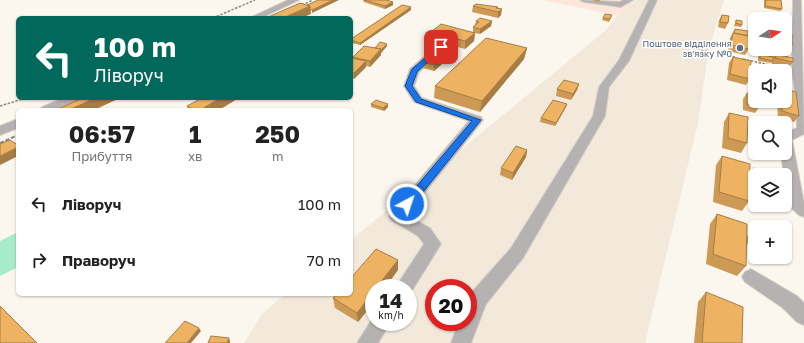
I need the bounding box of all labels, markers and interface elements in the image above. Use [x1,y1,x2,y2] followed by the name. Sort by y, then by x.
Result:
[748,12,792,56] north arrow
[748,12,792,264] map controls
[94,30,176,63] text: 100 m
[424,30,458,64] pin
[28,32,80,84] icon: left
[430,36,452,58] icon: arrive
[643,38,732,59] place label: Поштове відділення зв'язку №0
[735,43,745,53] marker: Поштове відділення зв'язку №0
[94,64,164,86] text: Ліворуч
[748,64,792,108] button: sound
[748,116,792,160] button: search
[69,119,135,148] text: 06:57
[189,119,201,148] text: 1
[255,119,300,148] text: 250
[71,148,133,164] text: Прибуття
[188,148,202,164] text: хв
[272,148,283,164] text: m
[748,168,792,212] button: layers
[386,183,428,225] position arrow
[28,193,50,215] icon: left
[62,195,121,213] text: Ліворуч
[298,195,341,213] text: 100 m
[748,220,792,264] button: +
[28,249,50,271] icon: right
[62,251,136,269] text: Праворуч
[307,251,341,269] text: 70 m
[425,279,477,331] speed limit sign: 20
[380,288,402,312] text: 14
[378,309,404,321] text: km/h

